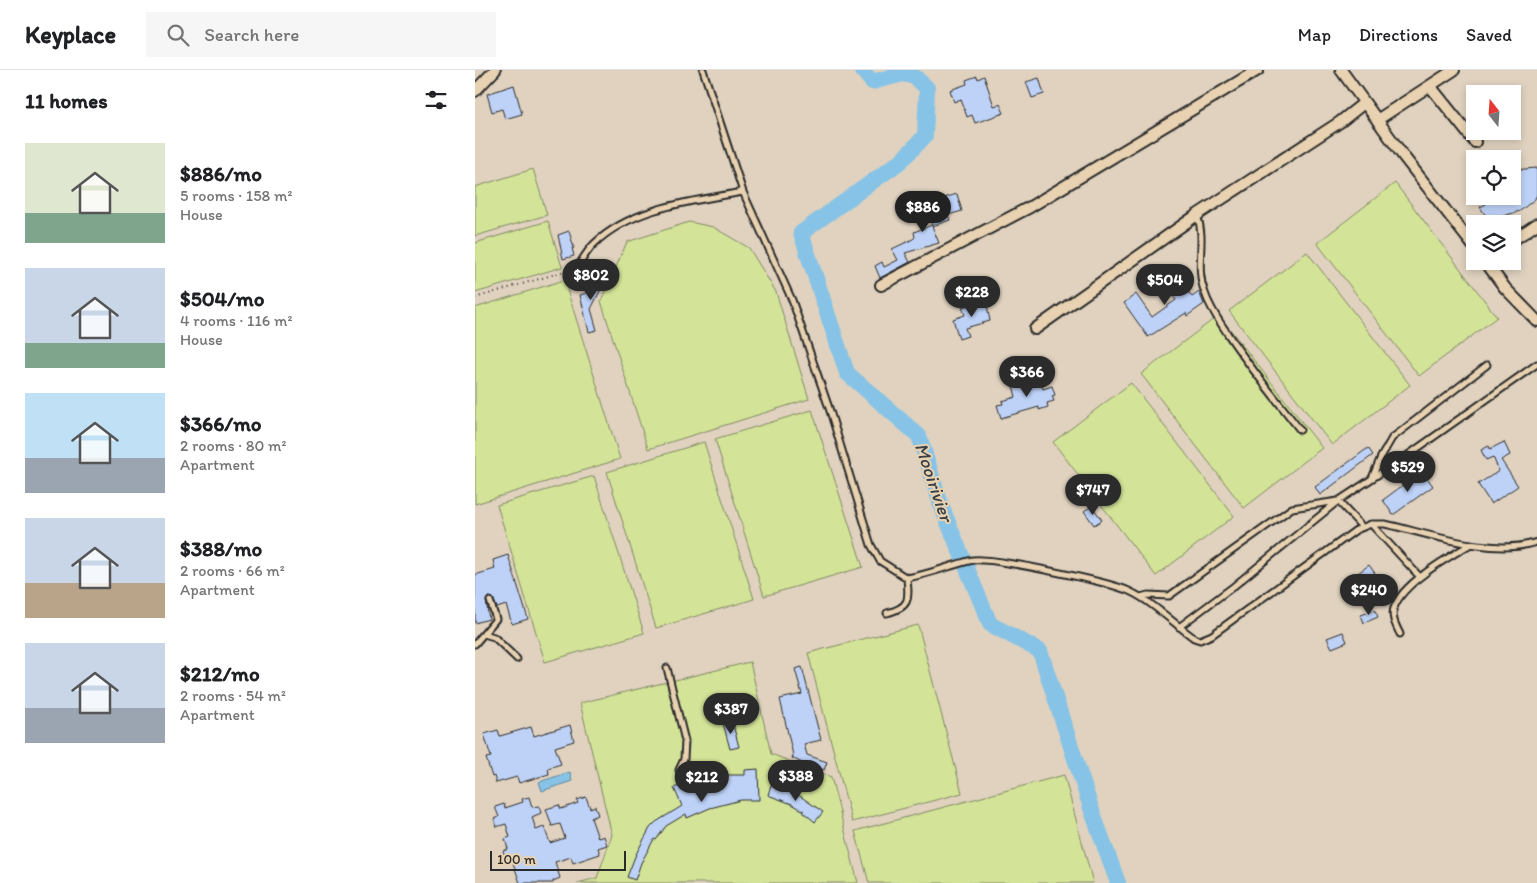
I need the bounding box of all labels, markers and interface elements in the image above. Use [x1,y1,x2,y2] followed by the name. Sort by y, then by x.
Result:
[146,12,496,57] search box
[25,20,116,49] text: Keyplace
[164,21,192,49] icon: search
[204,23,299,46] text: Search here
[1298,24,1331,46] text: Map
[1359,24,1438,46] text: Directions
[1466,24,1512,46] text: Saved
[1466,85,1521,140] north arrow
[1466,85,1521,270] map controls
[422,86,450,114] icon: filters
[25,88,108,113] text: 11 homes
[1466,150,1521,205] button: locate
[180,161,262,186] text: $886/mo
[65,163,125,223] icon: home
[180,186,292,205] text: 5 rooms · 158 m²
[893,190,953,233] pin: $886
[906,197,940,216] text: $886
[180,205,223,224] text: House
[1466,215,1521,270] button: layers
[561,258,621,301] pin: $802
[1135,264,1195,306] pin: $504
[573,265,609,284] text: $802
[1147,270,1183,289] text: $504
[942,276,1002,318] pin: $228
[955,282,989,301] text: $228
[180,286,264,311] text: $504/mo
[65,288,125,348] icon: home
[180,311,292,330] text: 4 rooms · 116 m²
[180,330,223,349] text: House
[997,356,1057,398] pin: $366
[1010,362,1044,381] text: $366
[180,411,261,436] text: $366/mo
[65,413,125,473] icon: home
[180,436,286,455] text: 2 rooms · 80 m²
[910,440,959,527] water label: Mooirivier
[1378,450,1438,493] pin: $529
[180,455,255,474] text: Apartment
[1391,457,1425,476] text: $529
[1063,474,1123,516] pin: $747
[1076,480,1110,499] text: $747
[180,536,262,561] text: $388/mo
[65,538,125,598] icon: home
[180,561,285,580] text: 2 rooms · 66 m²
[1339,574,1399,616] pin: $240
[180,580,255,599] text: Apartment
[1351,580,1387,599] text: $240
[180,661,260,686] text: $212/mo
[65,663,125,723] icon: home
[180,686,286,705] text: 2 rooms · 54 m²
[701,692,761,735] pin: $387
[714,699,748,718] text: $387
[180,705,255,724] text: Apartment
[672,760,732,803] pin: $212
[766,760,826,802] pin: $388
[779,766,813,785] text: $388
[686,767,718,786] text: $212
[490,848,626,871] scale bar
[497,851,536,868] text: 100 m

